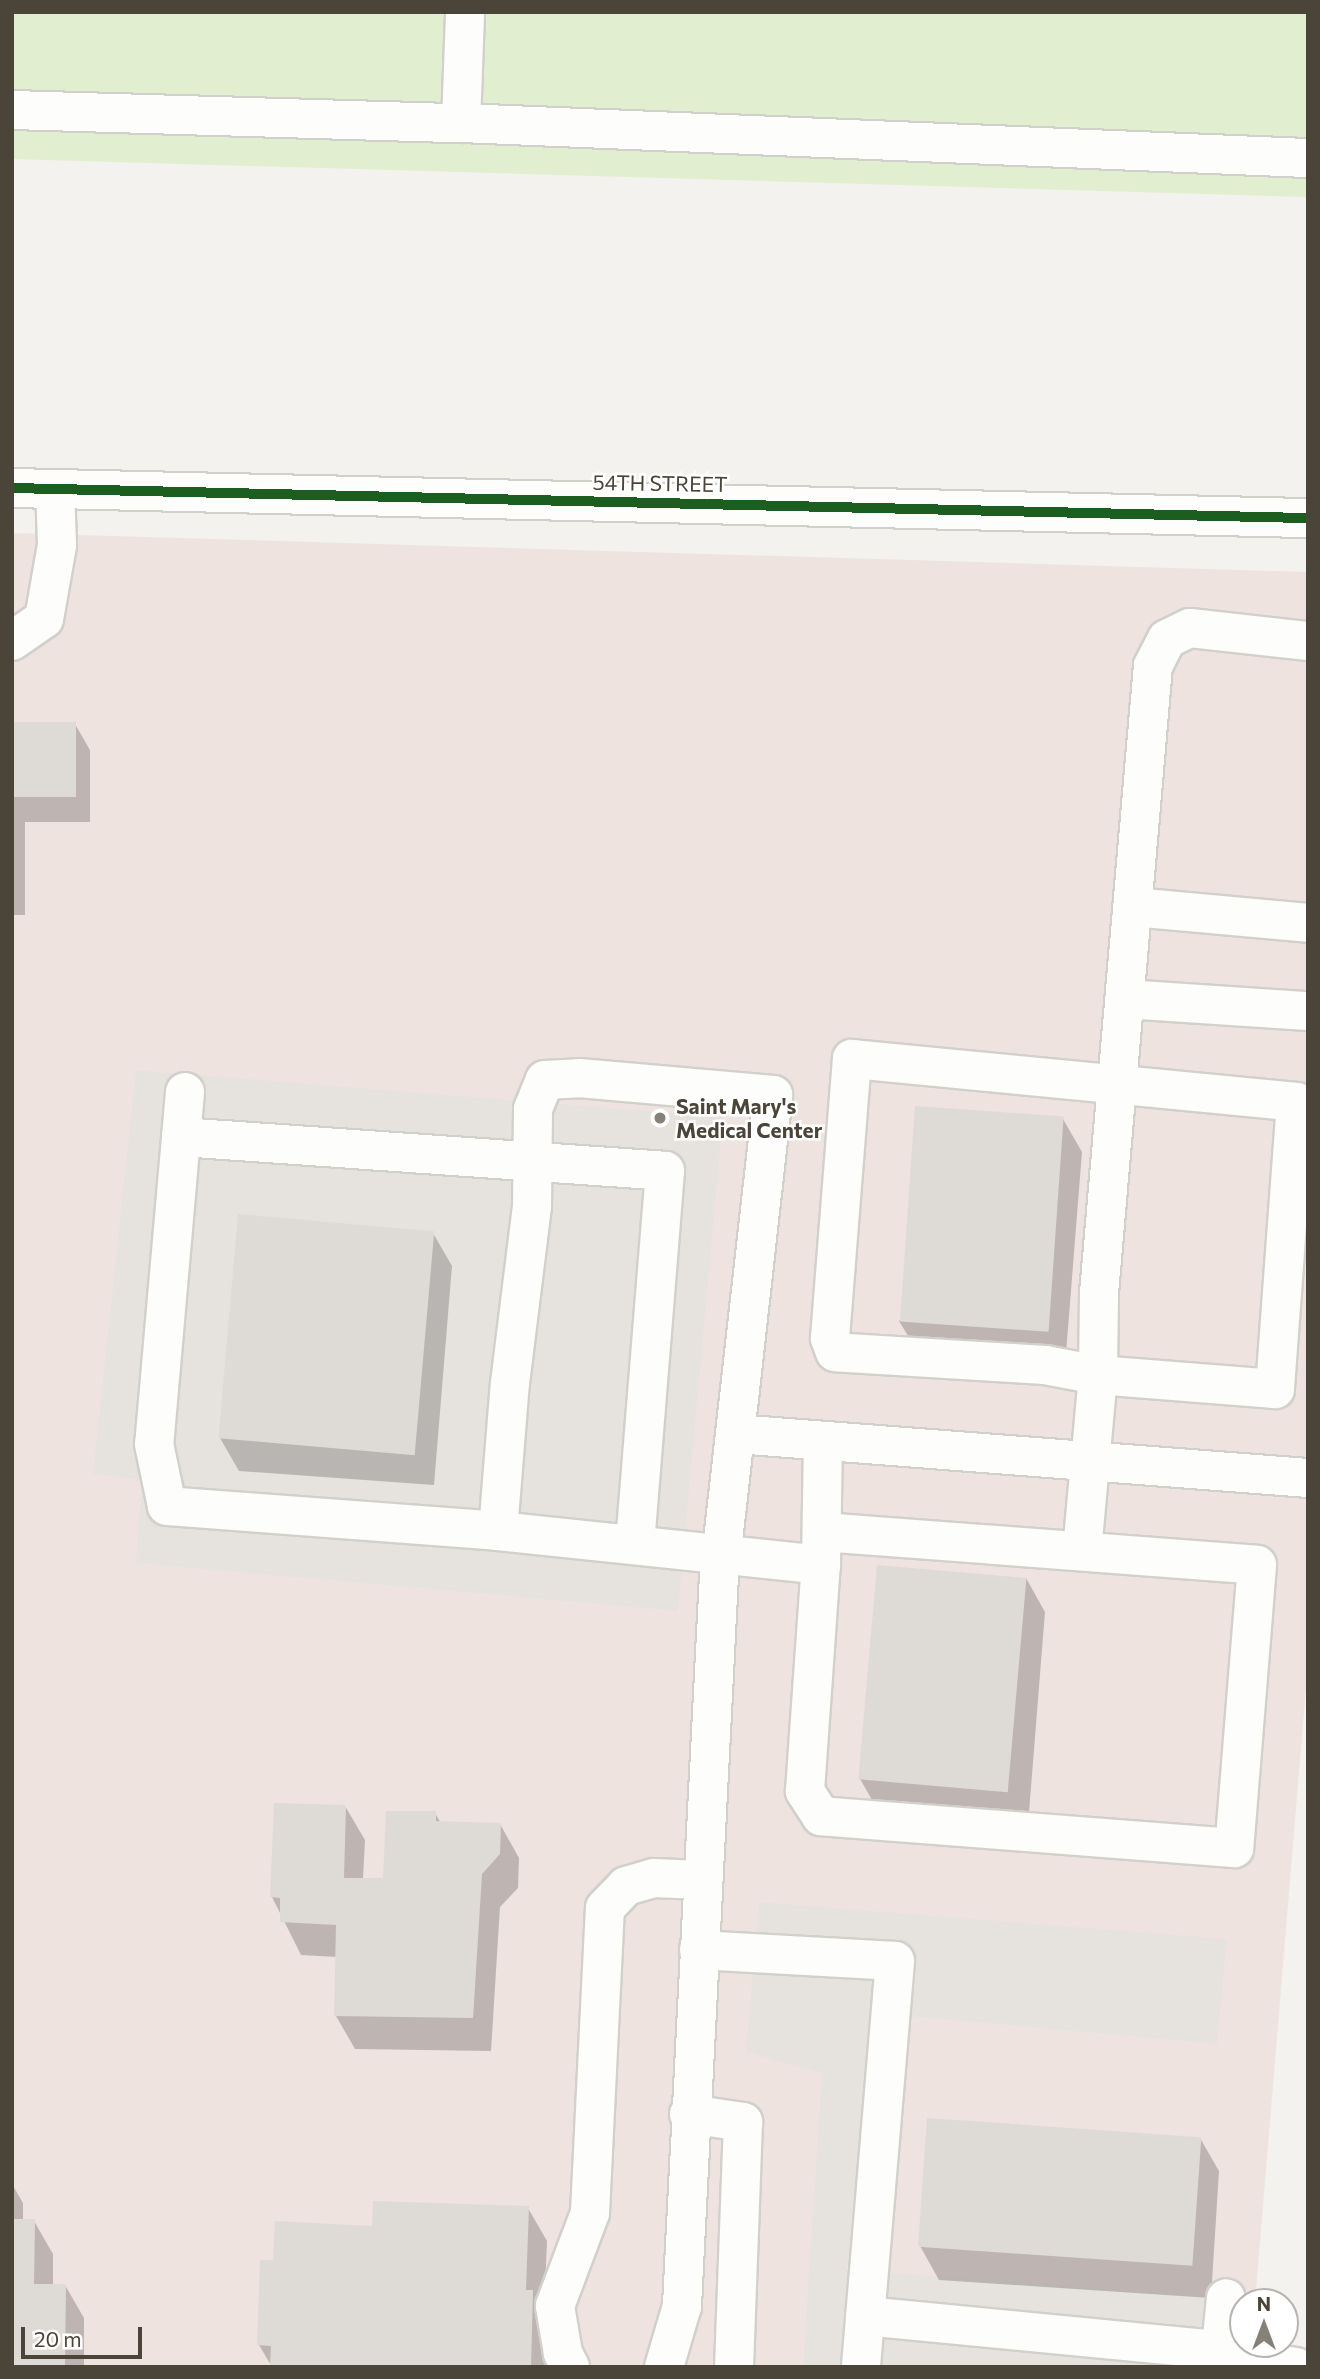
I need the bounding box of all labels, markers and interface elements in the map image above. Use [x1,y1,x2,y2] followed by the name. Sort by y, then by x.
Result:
[592,469,728,497] street label: 54TH STREET
[676,1093,822,1143] place label: Saint Mary's Medical Center
[650,1108,670,1128] marker: Saint Mary's Medical Center
[1229,2288,1299,2358] north arrow
[1257,2292,1271,2315] text: N
[24,2312,145,2356] scale bar
[34,2326,82,2351] text: 20 m

